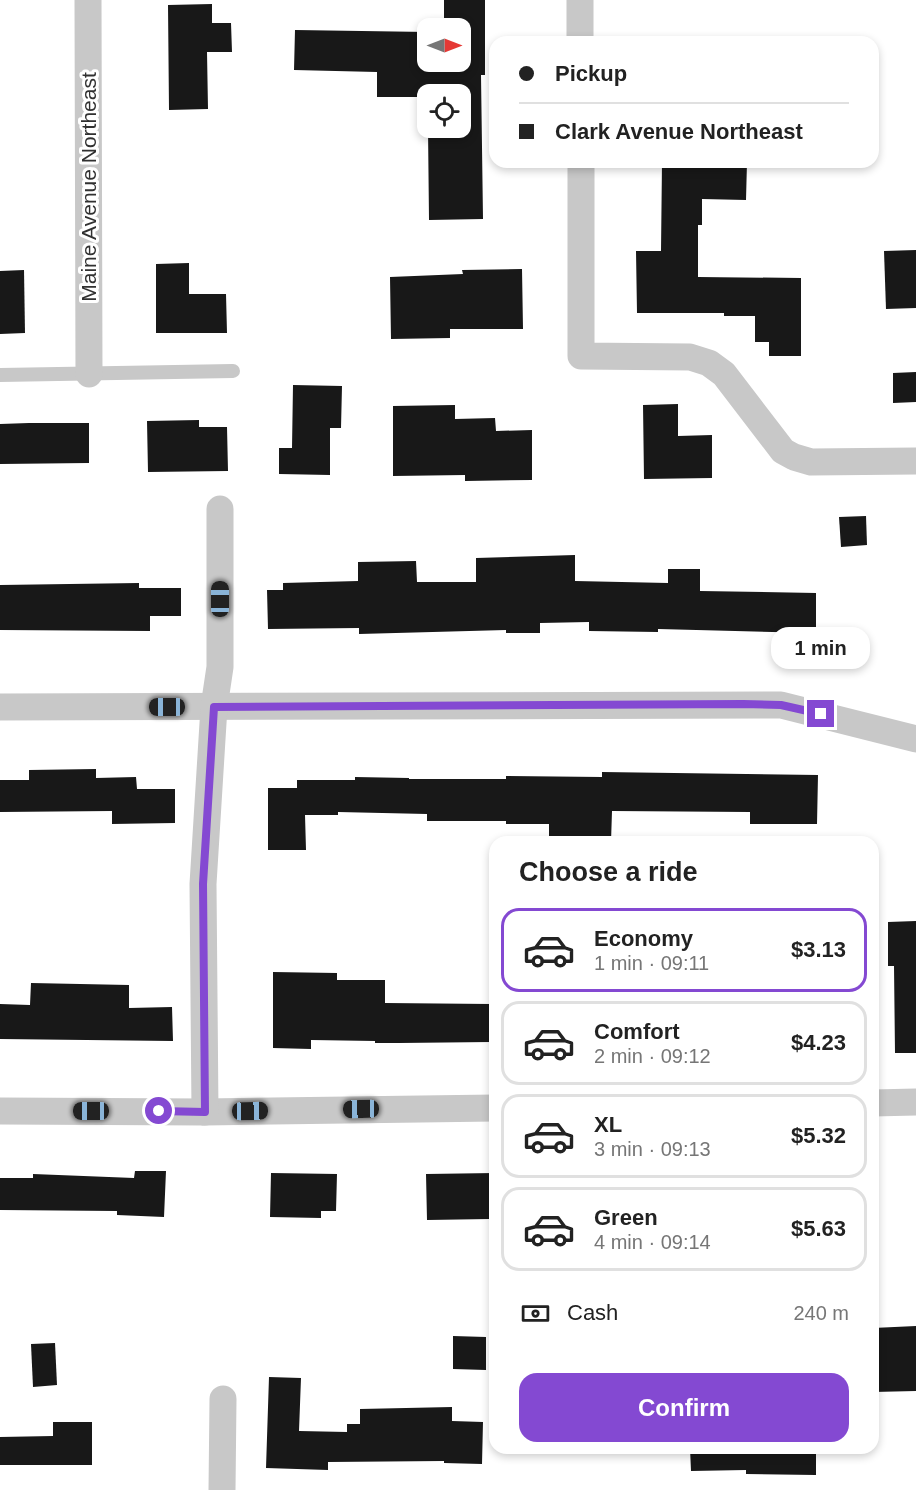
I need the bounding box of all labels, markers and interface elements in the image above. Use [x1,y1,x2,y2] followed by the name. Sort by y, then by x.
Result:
[417,18,471,72] north arrow
[417,18,471,138] map controls
[555,61,627,86] text: Pickup
[77,72,100,302] street label: Maine Avenue Northeast
[417,84,471,138] button: locate
[555,119,803,144] text: Clark Avenue Northeast
[211,581,229,617] car
[772,627,870,669] callout: 1 min
[794,637,847,659] text: 1 min
[149,698,185,716] car
[807,700,834,727] route end
[519,857,698,887] text: Choose a ride
[522,923,576,977] icon: car
[594,926,693,951] text: Economy
[791,937,846,962] text: $3.13
[594,952,709,974] text: 1 min · 09:11
[522,1016,576,1070] icon: car
[594,1019,680,1044] text: Comfort
[791,1030,846,1055] text: $4.23
[594,1045,711,1067] text: 2 min · 09:12
[145,1097,172,1124] route start
[343,1100,379,1118] car
[73,1102,109,1120] car
[232,1102,268,1120] car
[522,1109,576,1163] icon: car
[594,1112,622,1137] text: XL
[791,1123,846,1148] text: $5.32
[594,1138,711,1160] text: 3 min · 09:13
[522,1202,576,1256] icon: car
[594,1205,658,1230] text: Green
[791,1216,846,1241] text: $5.63
[594,1231,711,1253] text: 4 min · 09:14
[519,1297,552,1330] icon: cash
[567,1300,618,1325] text: Cash
[793,1302,849,1324] text: 240 m
[519,1373,849,1442] button: Confirm

